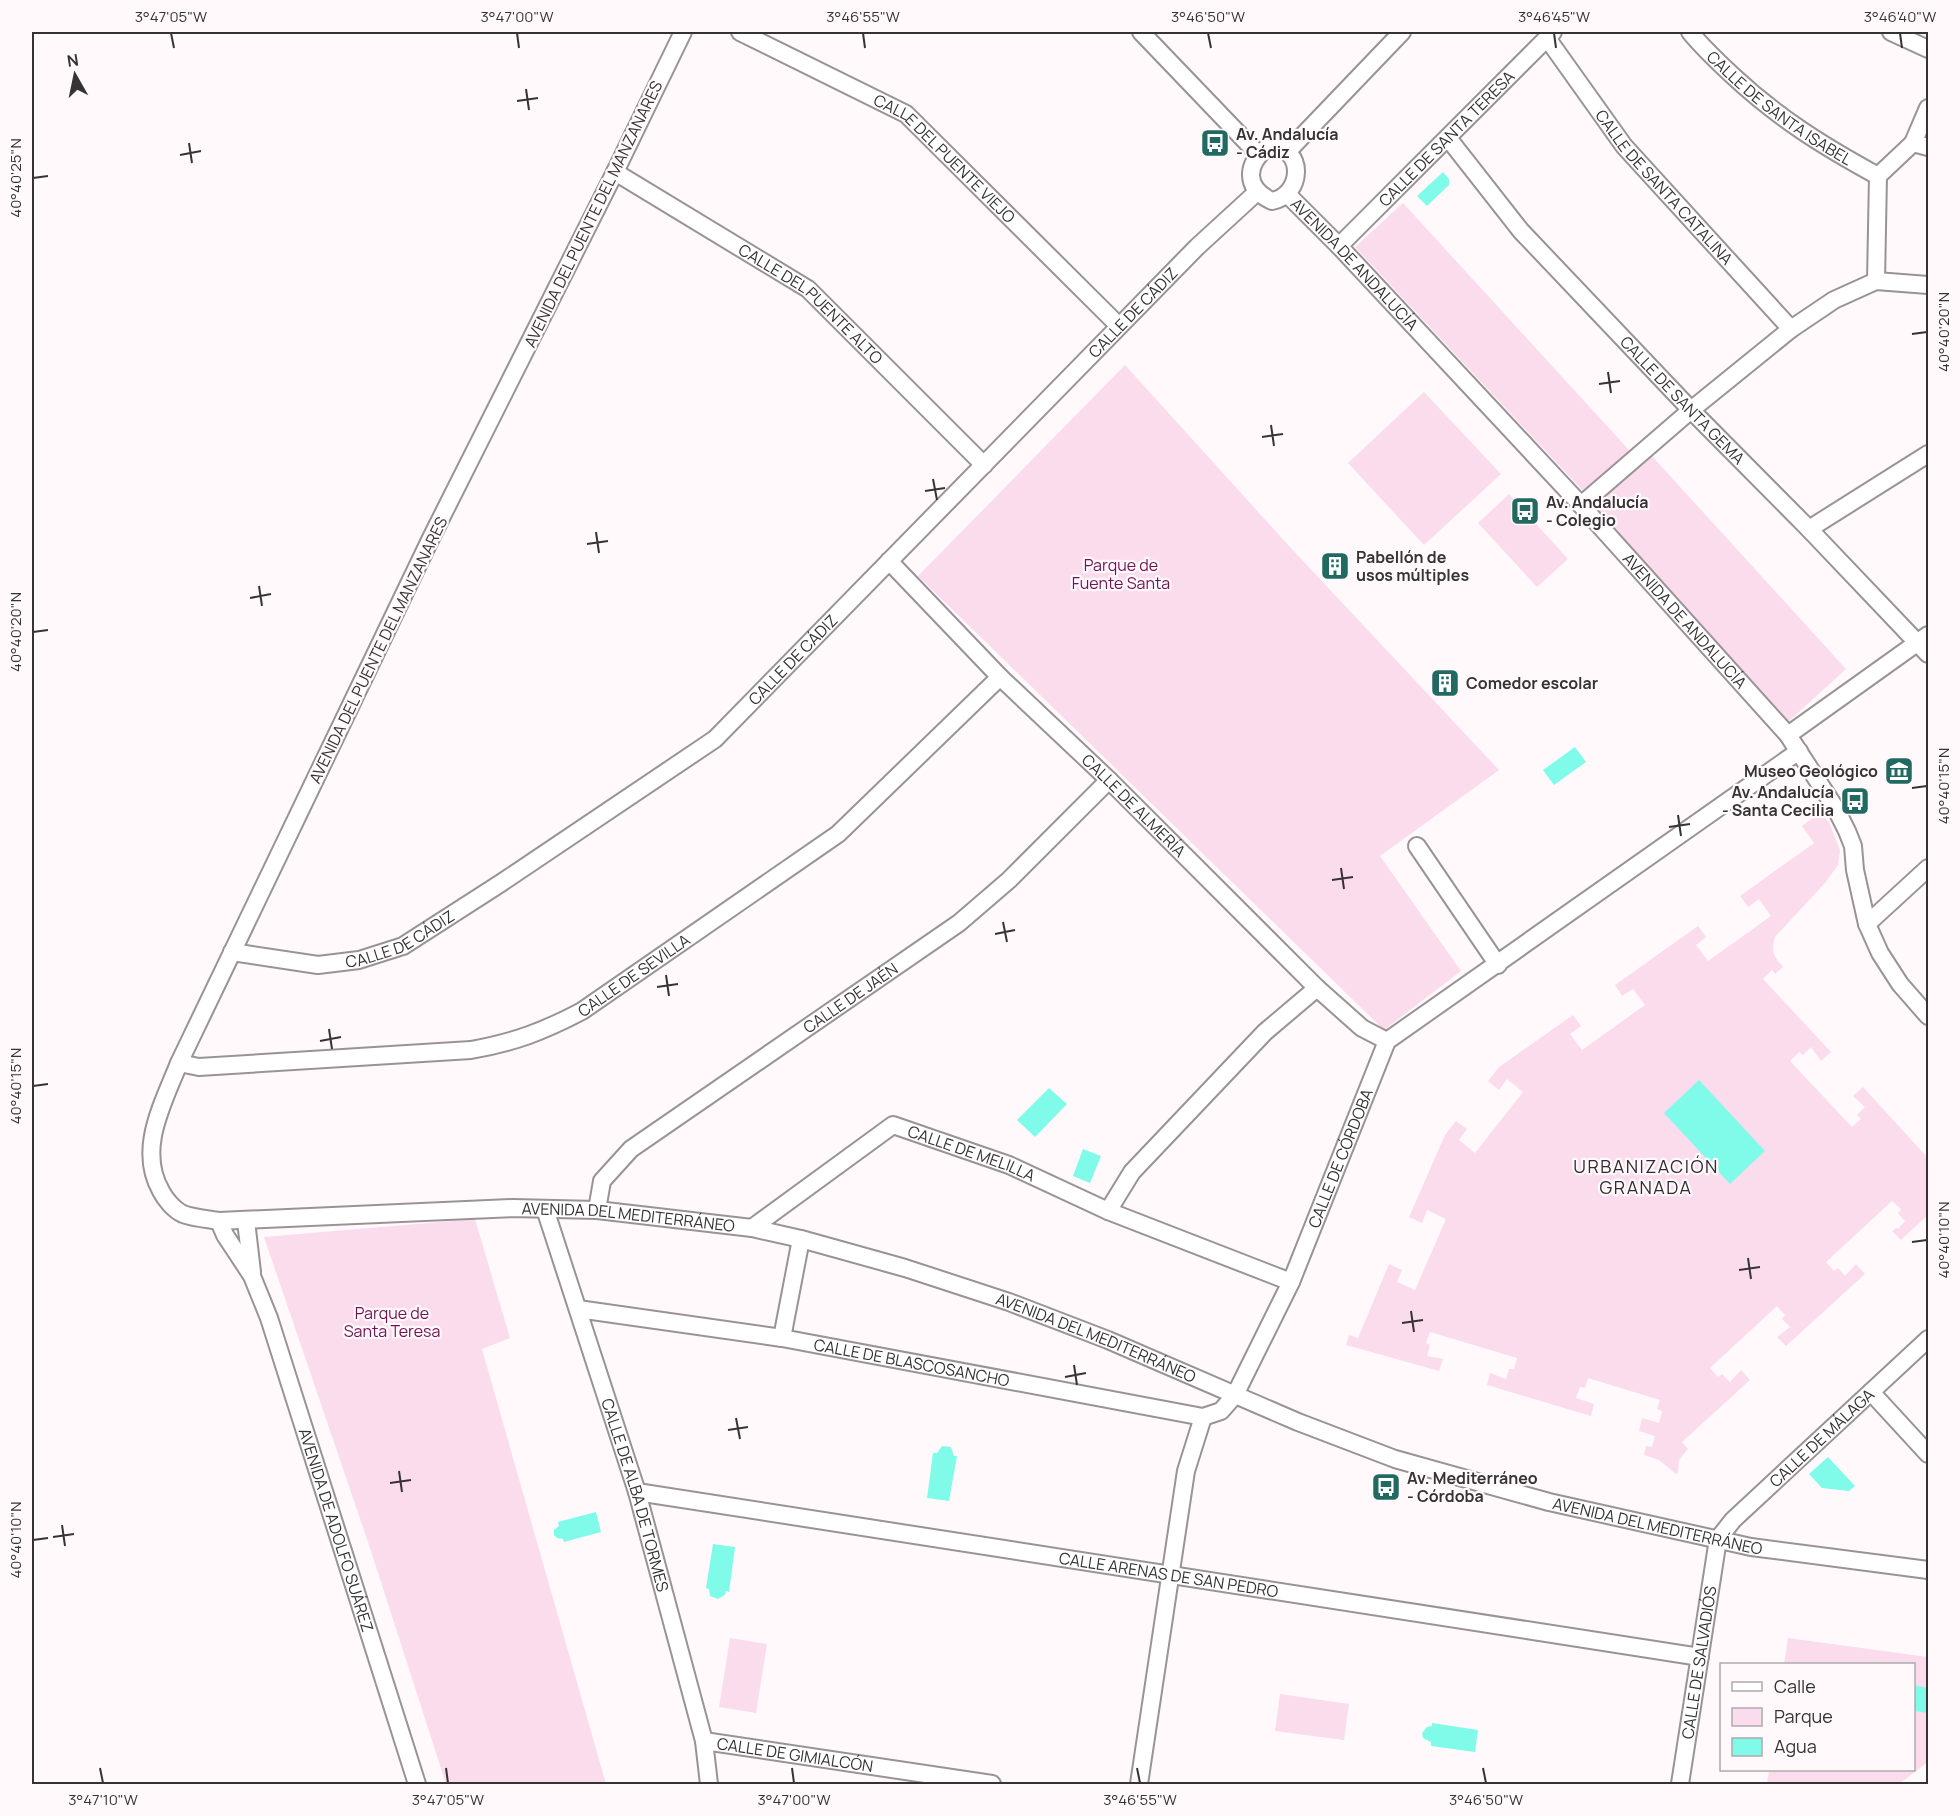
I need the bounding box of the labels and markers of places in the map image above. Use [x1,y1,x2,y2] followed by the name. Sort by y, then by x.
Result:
[1236,123,1339,163] place label: Av. Andalucía - Cádiz
[1199,127,1231,159] bus stop icon: Av. Andalucía - Cádiz
[1546,491,1649,531] place label: Av. Andalucía - Colegio
[1509,495,1541,527] bus stop icon: Av. Andalucía - Colegio
[1356,546,1469,586] place label: Pabellón de usos múltiples
[1319,550,1351,582] building icon: Pabellón de usos múltiples
[1429,667,1461,699] building icon: Comedor escolar
[1466,672,1598,694] place label: Comedor escolar
[1883,755,1915,787] museum icon: Museo Geológico
[1744,760,1878,782] place label: Museo Geológico
[1722,781,1834,821] place label: Av. Andalucía - Santa Cecilia
[1839,785,1871,817] bus stop icon: Av. Andalucía - Santa Cecilia
[1407,1467,1538,1507] place label: Av. Mediterráneo - Córdoba
[1370,1471,1402,1503] bus stop icon: Av. Mediterráneo - Córdoba

